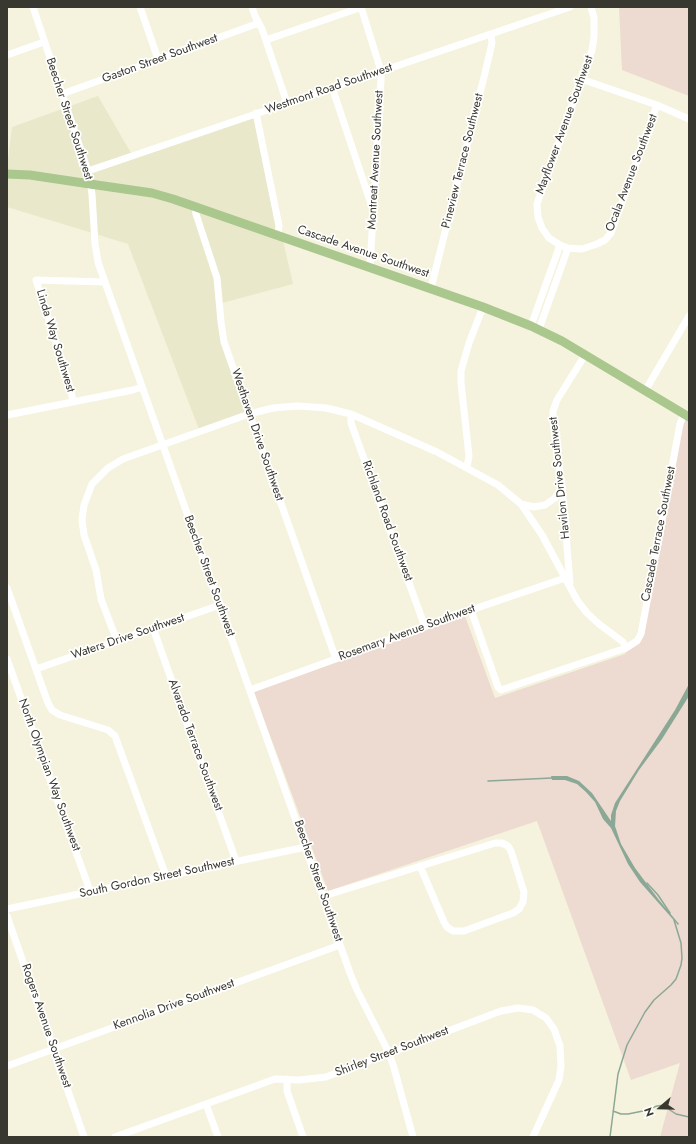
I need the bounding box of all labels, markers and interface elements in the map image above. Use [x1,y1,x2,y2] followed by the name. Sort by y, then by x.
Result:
[100,31,220,87] street label: Gaston Street Southwest
[533,54,597,196] street label: Mayflower Avenue Southwest
[42,56,96,182] street label: Beecher Street Southwest
[264,60,394,118] street label: Westmont Road Southwest
[365,90,387,230] street label: Montreat Avenue Southwest
[439,92,487,230] street label: Pineview Terrace Southwest
[603,112,661,234] street label: Ocala Avenue Southwest
[295,223,431,281] street label: Cascade Avenue Southwest
[33,288,77,394] street label: Linda Way Southwest
[228,367,286,503] street label: Westhaven Drive Southwest
[546,416,574,540] street label: Havilon Drive Southwest
[359,459,415,583] street label: Richland Road Southwest
[639,465,679,603] street label: Cascade Terrace Southwest
[180,514,238,638] street label: Beecher Street Southwest
[337,602,477,664] street label: Rosemary Avenue Southwest
[70,611,186,663] street label: Waters Drive Southwest
[164,677,226,813] street label: Alvarado Terrace Southwest
[15,697,83,853] street label: North Olympian Way Southwest
[290,818,346,944] street label: Beecher Street Southwest
[78,855,236,901] street label: South Gordon Street Southwest
[18,962,74,1090] street label: Rogers Avenue Southwest
[112,976,236,1034] street label: Kennolia Drive Southwest
[333,1024,451,1080] street label: Shirley Street Southwest
[640,1088,680,1128] north arrow
[640,1105,658,1119] text: N

